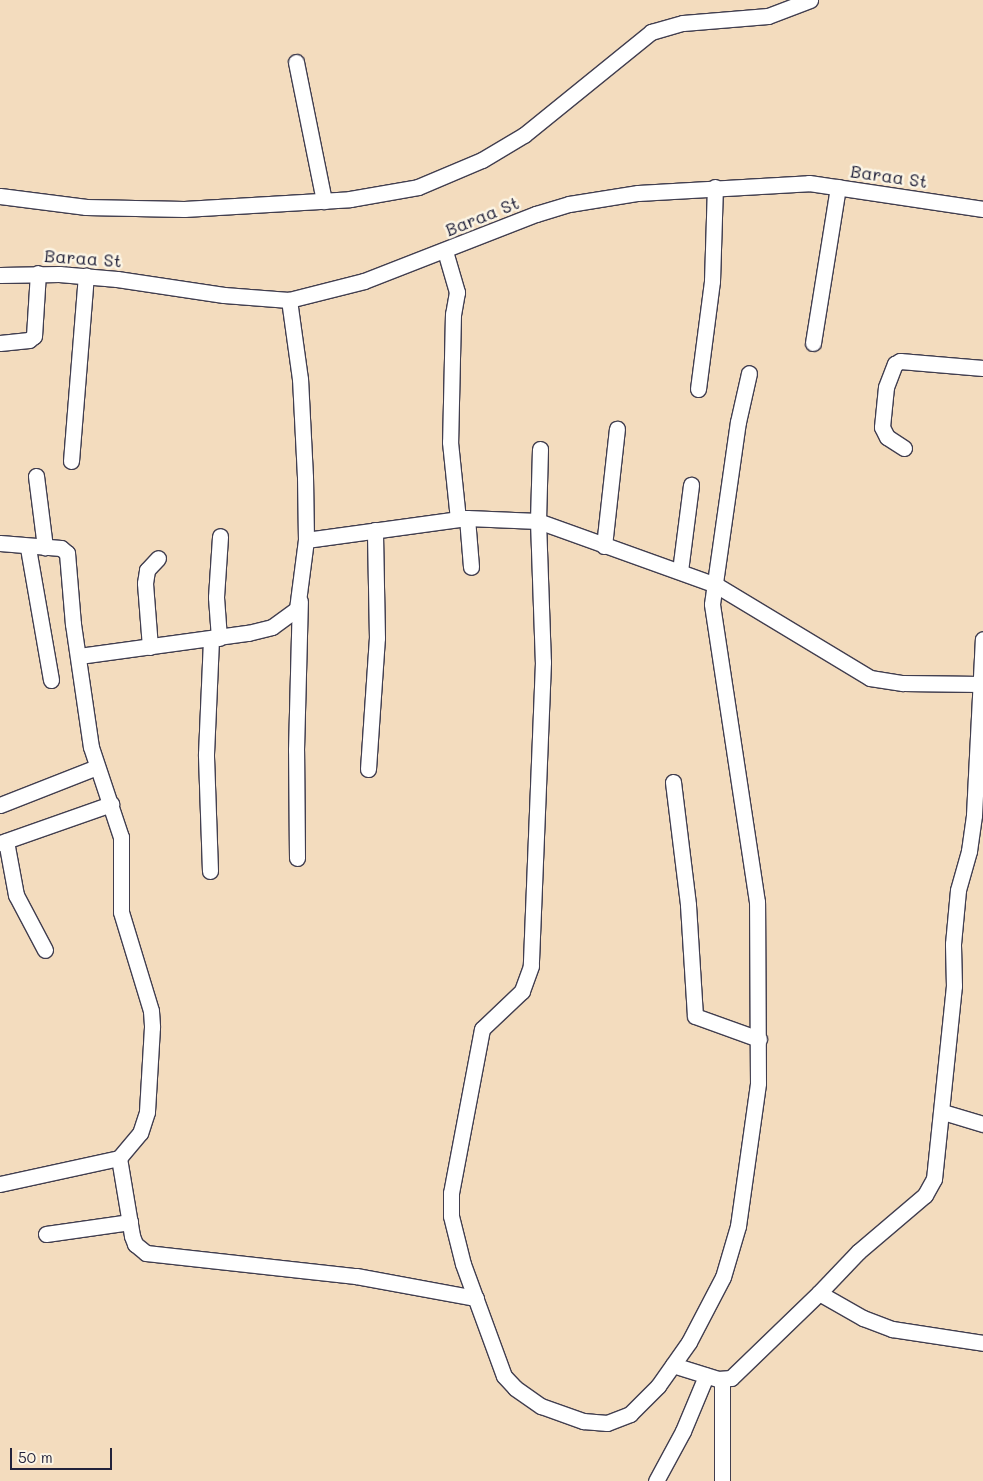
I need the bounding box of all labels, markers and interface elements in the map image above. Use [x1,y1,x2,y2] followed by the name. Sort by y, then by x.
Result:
[849,160,929,192] street label: Baraa St
[442,191,522,241] street label: Baraa St
[44,245,122,271] street label: Baraa St
[12,1438,115,1470] scale bar
[18,1447,53,1467] text: 50 m

